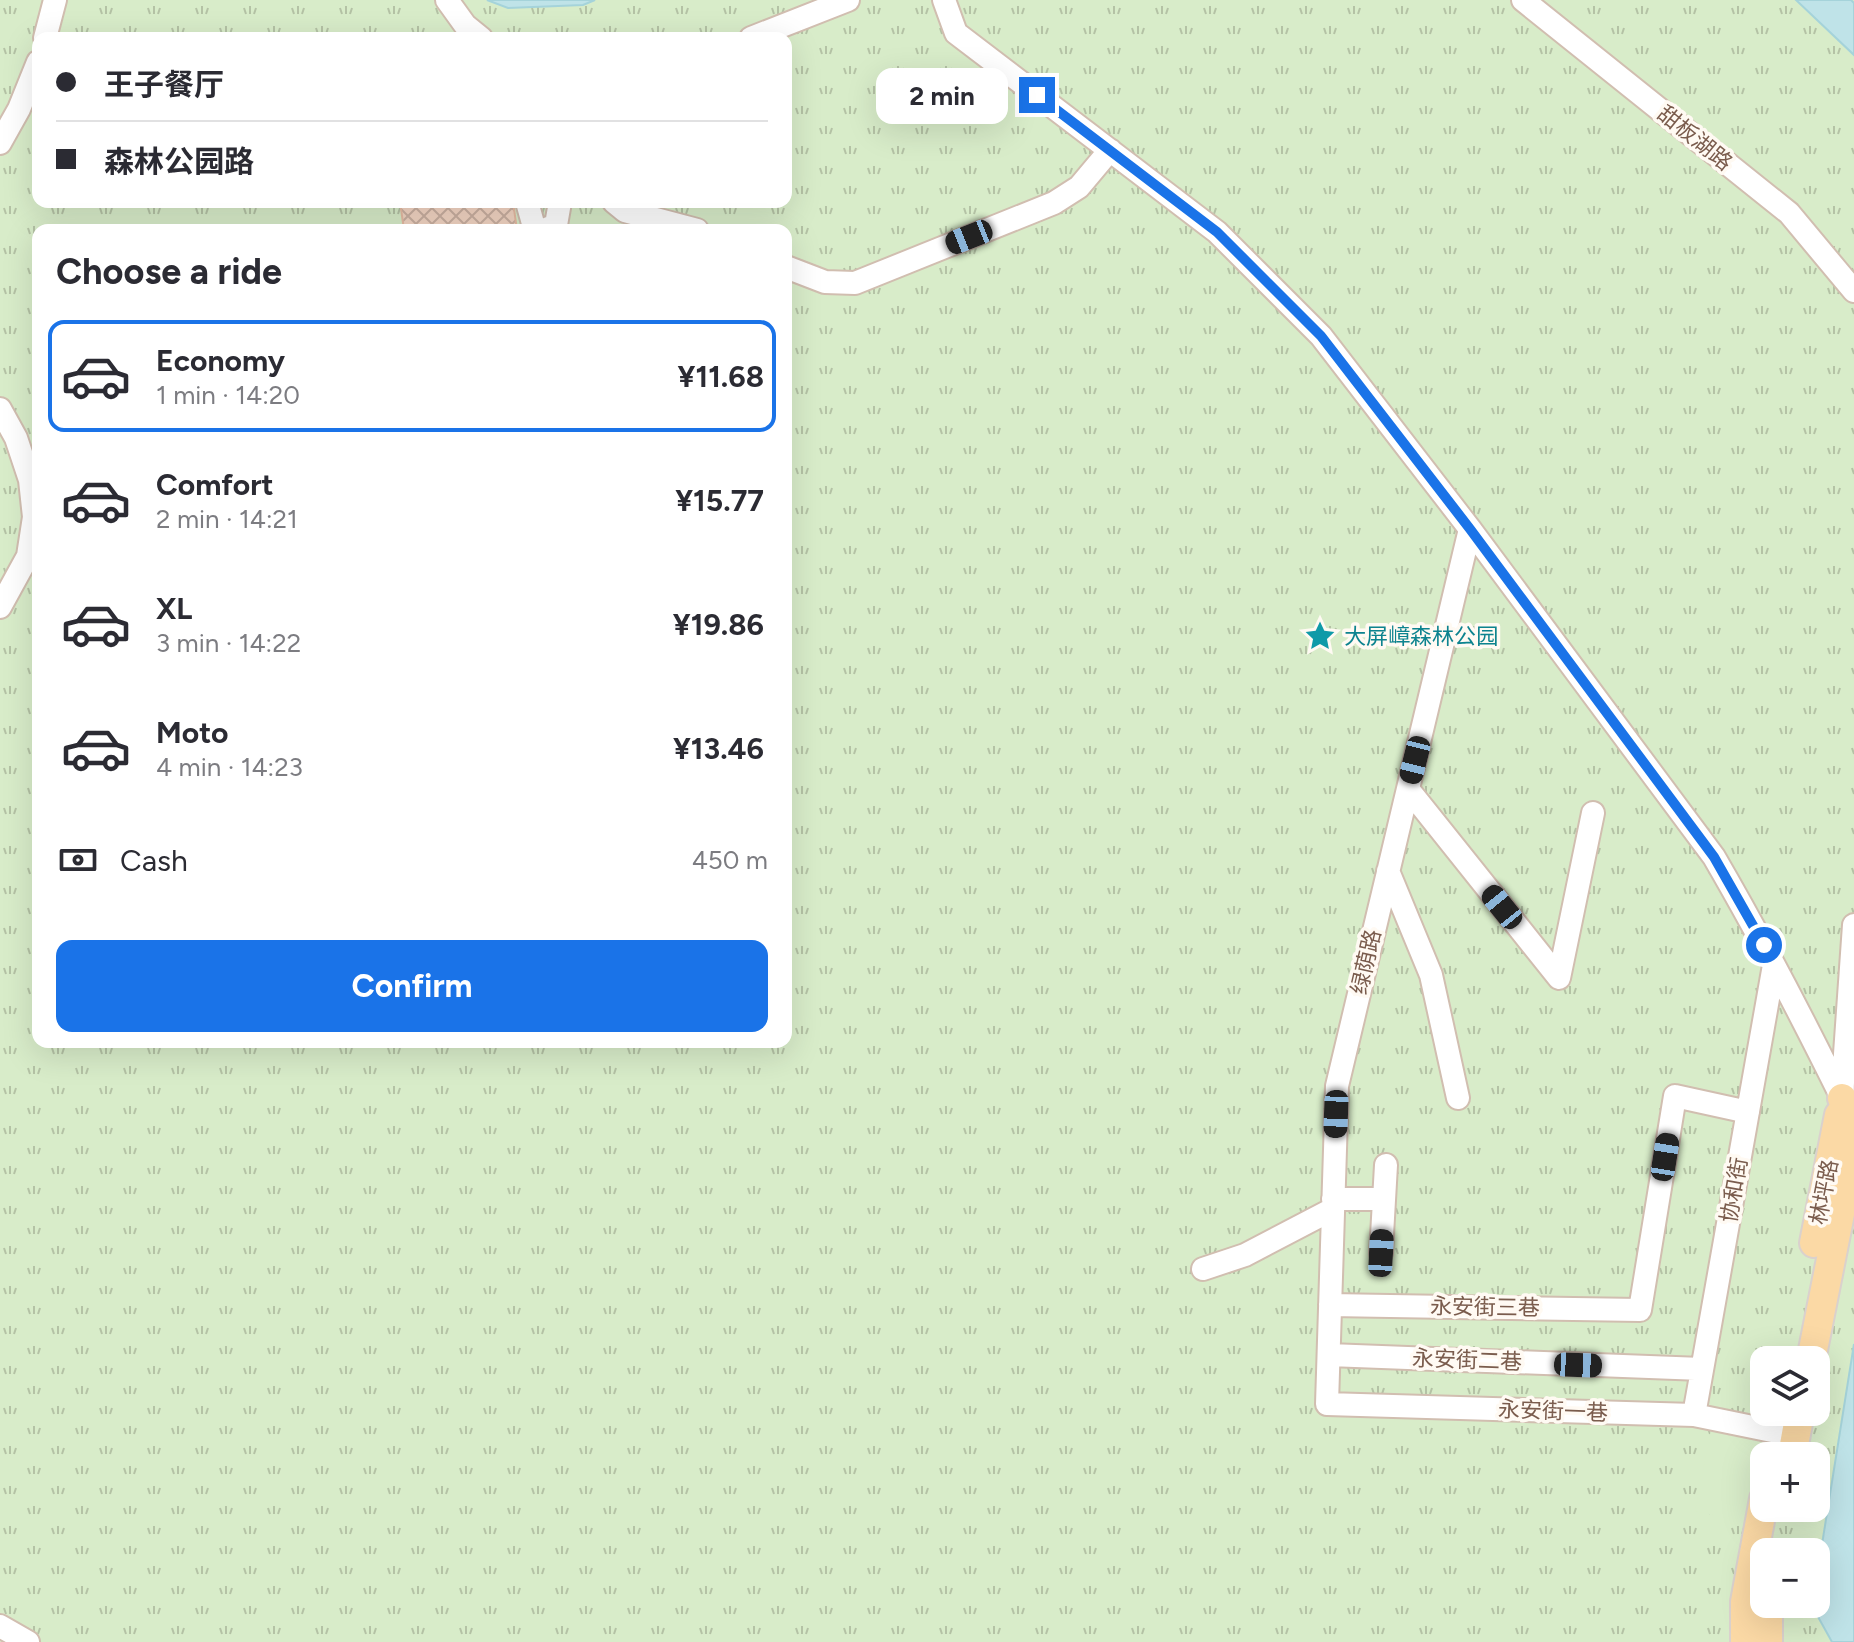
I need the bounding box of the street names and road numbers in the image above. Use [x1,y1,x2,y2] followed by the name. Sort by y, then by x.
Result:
[1652,100,1738,176] street label: 甜板湖路
[1345,927,1387,997] street label: 绿荫路
[1715,1155,1753,1225] street label: 协和街
[1804,1157,1844,1227] street label: 林坪路
[1430,1293,1540,1321] street label: 永安街三巷
[1412,1345,1522,1375] street label: 永安街二巷
[1498,1396,1608,1426] street label: 永安街一巷

